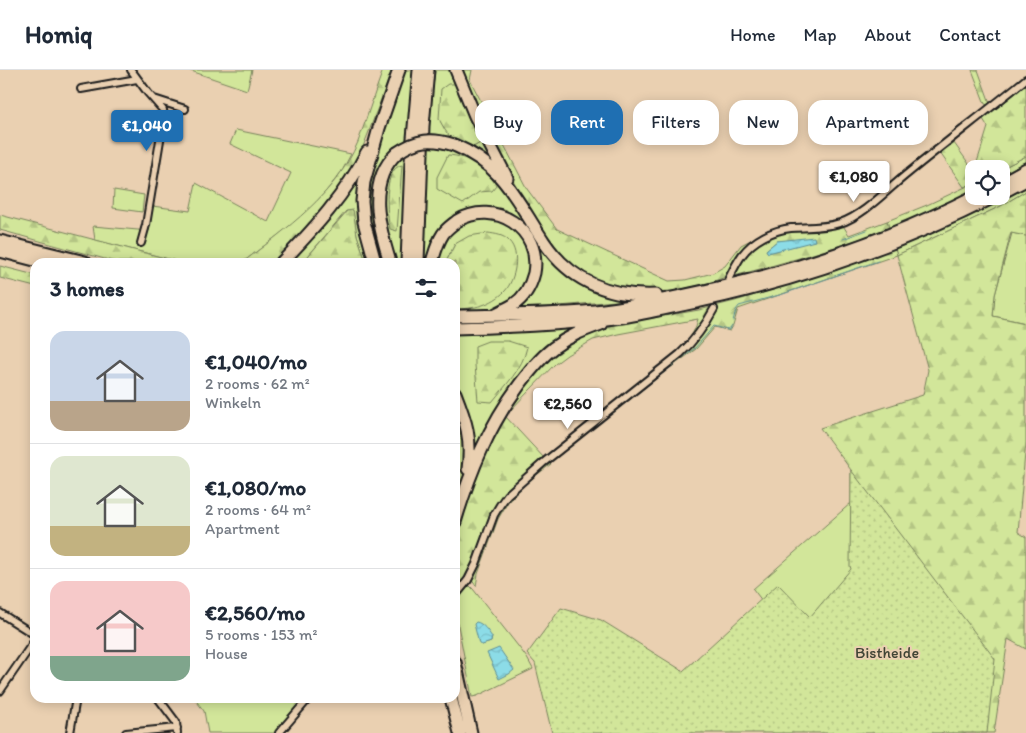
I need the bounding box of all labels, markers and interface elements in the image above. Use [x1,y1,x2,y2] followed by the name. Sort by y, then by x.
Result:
[25,20,93,49] text: Homiq
[730,24,776,46] text: Home
[804,24,837,46] text: Map
[865,24,911,46] text: About
[939,24,1001,46] text: Contact
[475,100,541,145] chip: Buy
[551,100,623,145] chip: Rent
[633,100,719,145] chip: Filters
[729,100,798,145] chip: New
[808,100,928,145] chip: Apartment
[106,109,188,152] pin: €1,040
[122,116,172,135] text: €1,040
[813,160,895,203] pin: €1,080
[965,160,1010,205] map controls
[965,160,1010,205] button: locate
[830,167,878,186] text: €1,080
[412,274,440,302] icon: filters
[50,276,125,301] text: 3 homes
[205,349,307,374] text: €1,040/mo
[90,351,150,411] icon: home
[205,374,310,393] text: 2 rooms · 62 m²
[527,388,609,430] pin: €2,560
[205,393,261,412] text: Winkeln
[544,394,592,413] text: €2,560
[205,475,306,500] text: €1,080/mo
[90,476,150,536] icon: home
[205,500,311,519] text: 2 rooms · 64 m²
[205,519,280,538] text: Apartment
[205,600,305,625] text: €2,560/mo
[90,601,150,661] icon: home
[205,625,317,644] text: 5 rooms · 153 m²
[855,643,919,662] park label: Bistheide
[205,644,248,663] text: House

